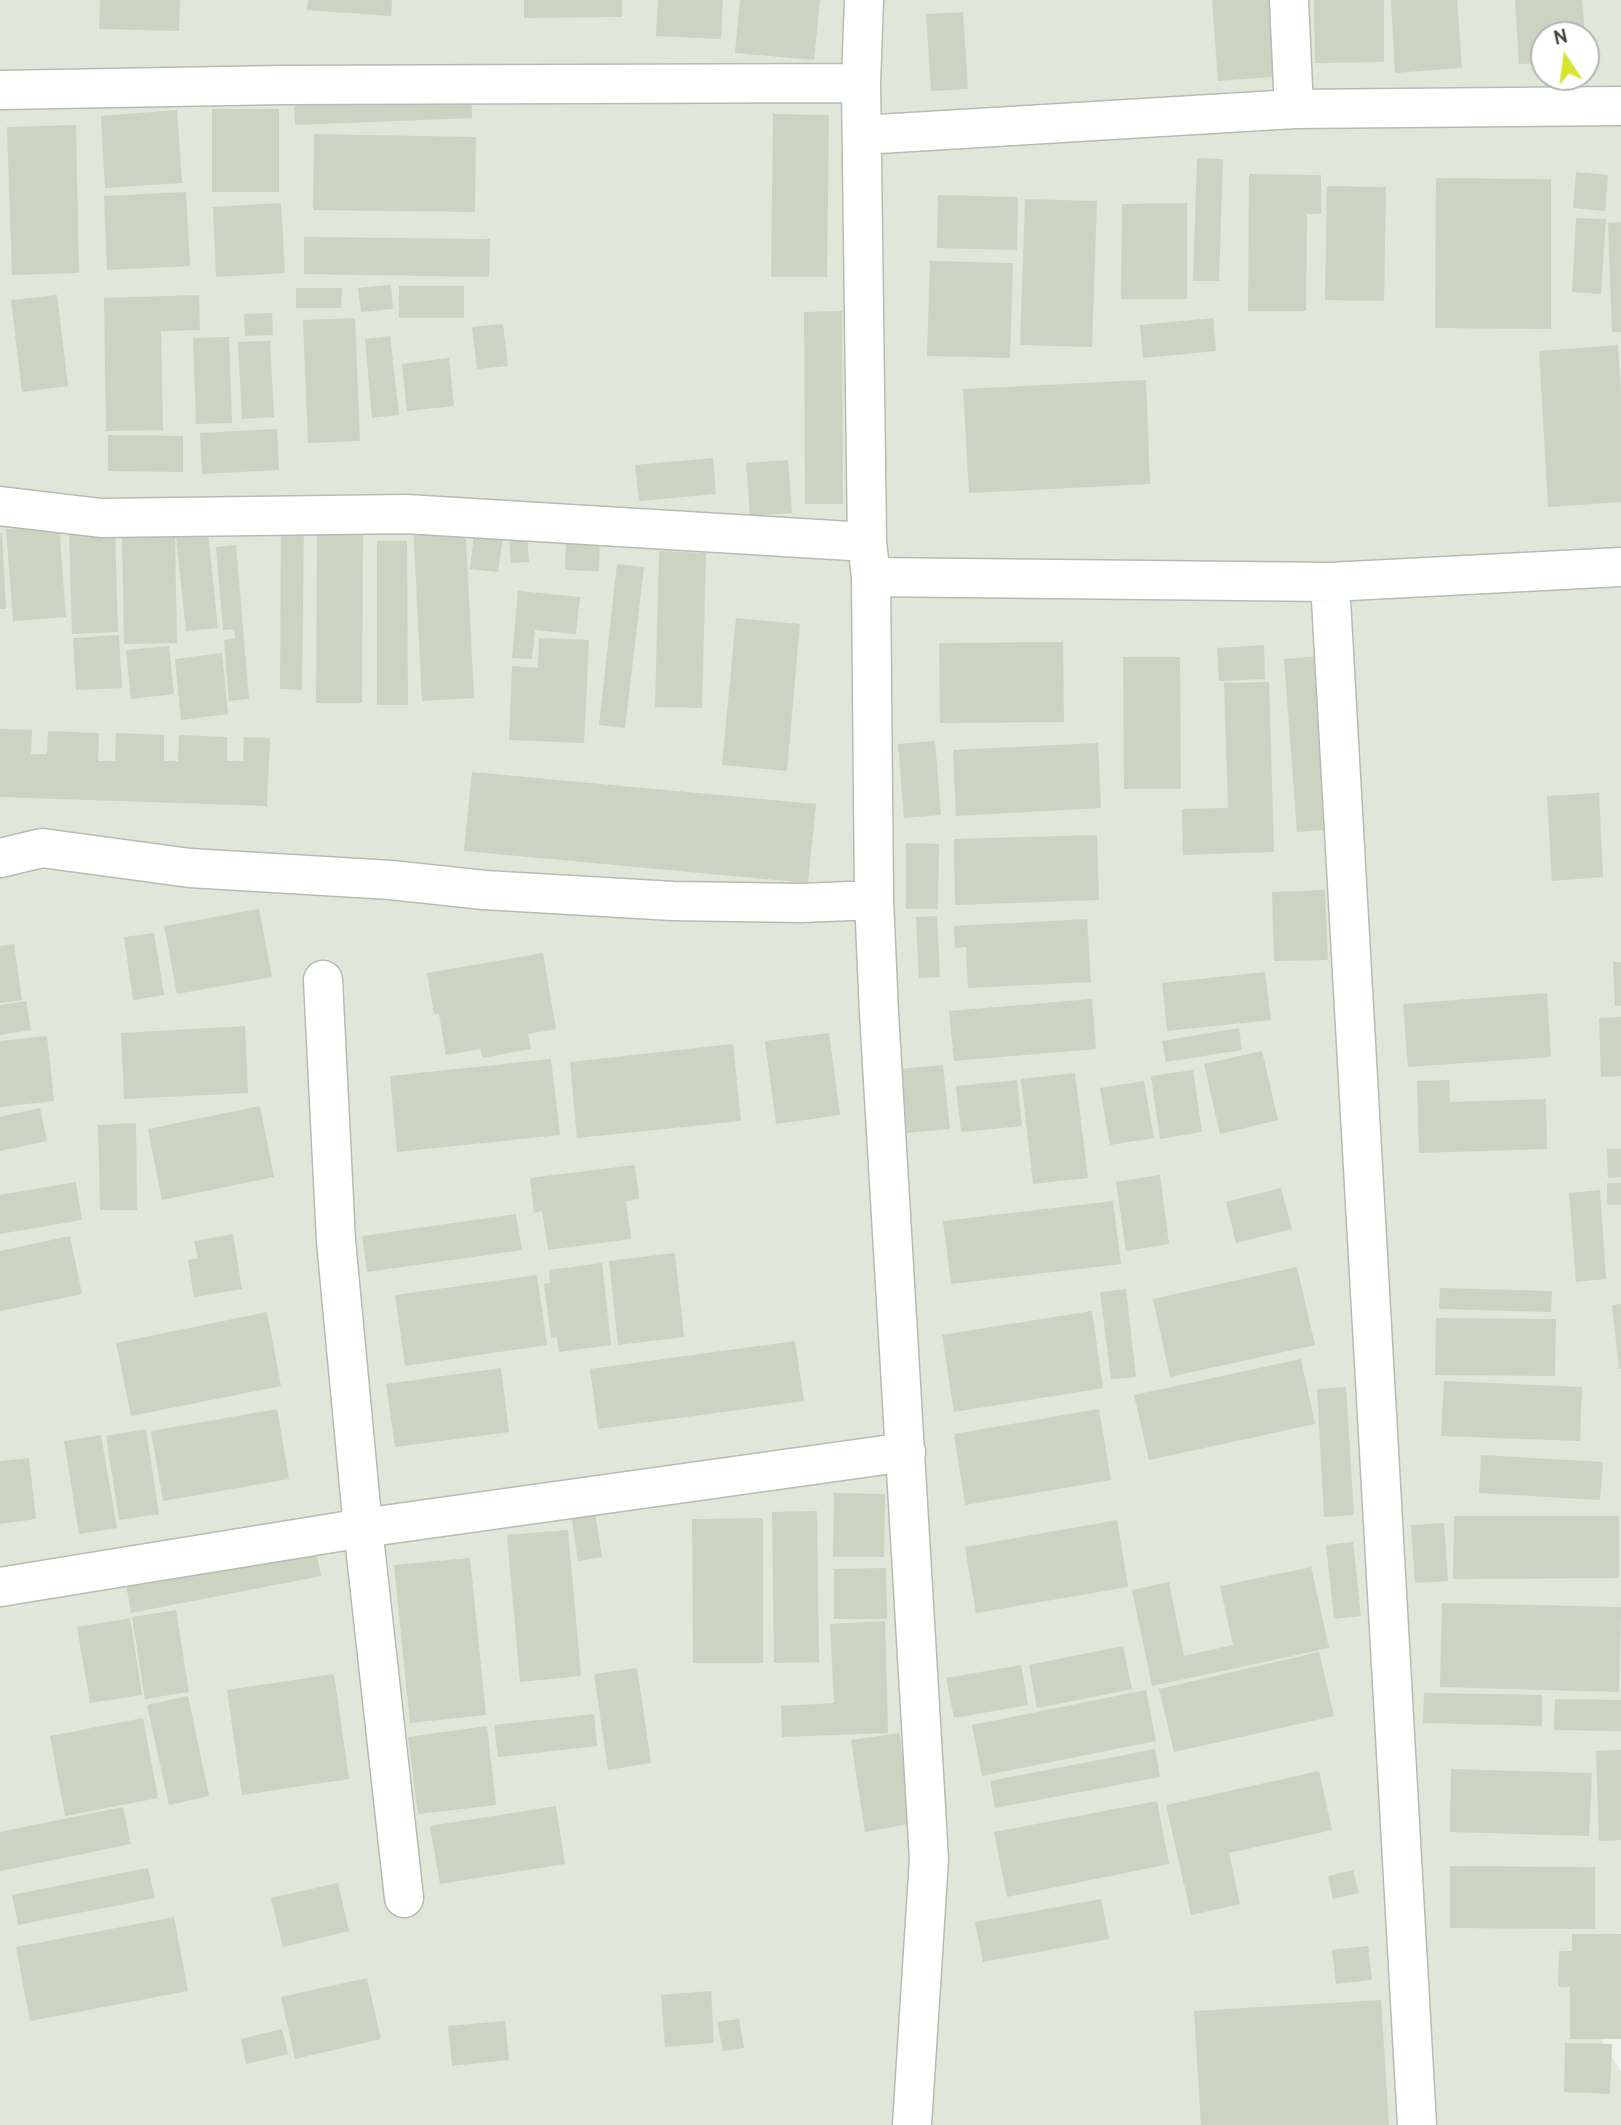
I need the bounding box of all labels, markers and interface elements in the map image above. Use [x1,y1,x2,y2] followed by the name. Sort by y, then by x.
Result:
[1530,21,1600,91] north arrow
[1551,24,1570,50] text: N

